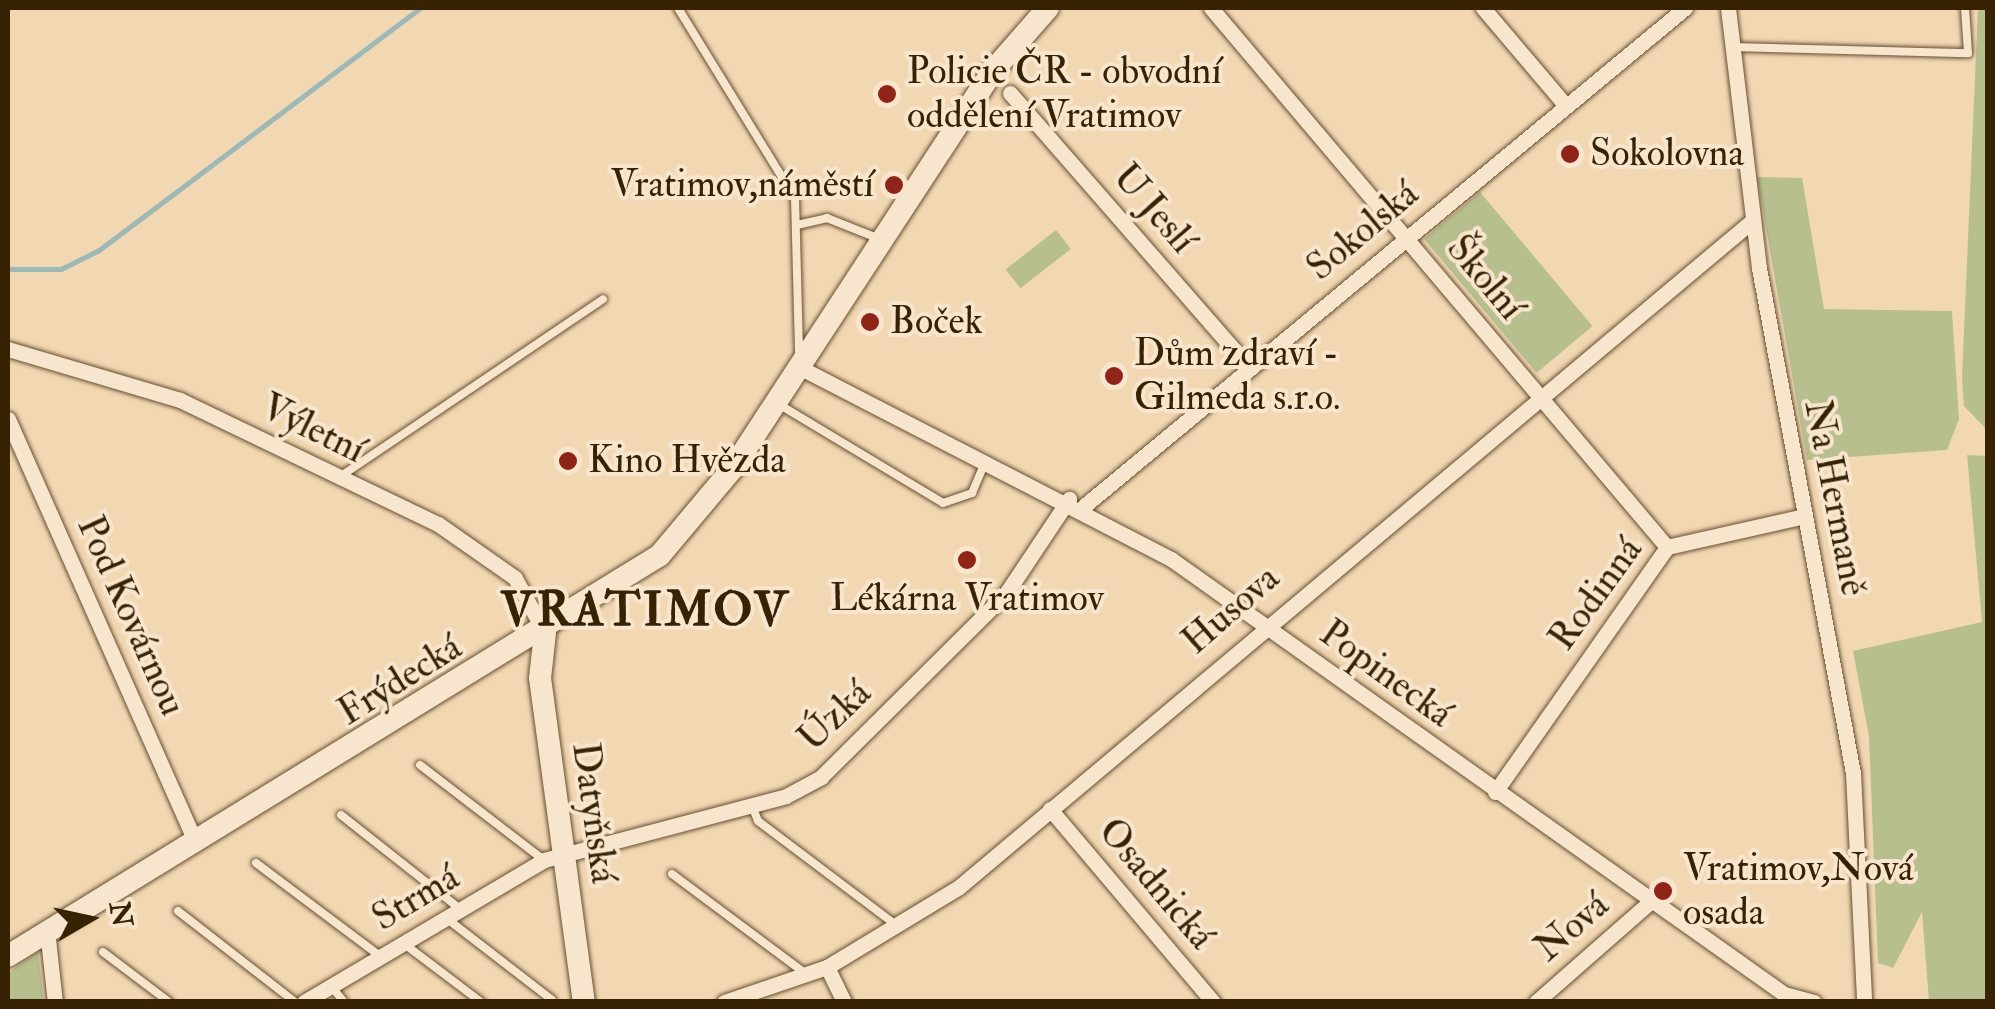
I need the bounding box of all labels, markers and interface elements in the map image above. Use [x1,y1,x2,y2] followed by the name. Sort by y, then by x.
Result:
[907,49,1222,138] place label: Policie ČR - obvodní oddělení Vratimov
[876,83,898,105] marker: Policie ČR - obvodní oddělení Vratimov
[1590,131,1744,177] place label: Sokolovna
[1559,143,1581,165] marker: Sokolovna
[1103,155,1205,263] street label: U Jeslí
[610,162,874,208] place label: Vratimov,náměstí
[1298,171,1428,291] street label: Sokolská
[883,174,905,196] marker: Vratimov,náměstí
[1437,227,1533,329] street label: Školní
[890,299,983,345] place label: Boček
[859,311,881,333] marker: Boček
[1134,331,1340,420] place label: Dům zdraví - Gilmeda s.r.o.
[1103,365,1125,387] marker: Dům zdraví - Gilmeda s.r.o.
[254,385,372,473] street label: Výletní
[1794,396,1876,600] street label: Na Hermaně
[588,438,786,484] place label: Kino Hvězda
[557,450,579,472] marker: Kino Hvězda
[67,509,195,723] street label: Pod Kovárnou
[1540,529,1652,659] street label: Rodinná
[956,549,978,571] marker: Lékárna Vratimov
[1173,556,1289,664] street label: Husova
[830,576,1104,622] place label: Lékárna Vratimov
[500,582,790,640] district label: VRATIMOV
[1311,611,1461,737] street label: Popinecká
[330,624,470,736] street label: Frýdecká
[789,671,881,761] street label: Úzká
[562,740,626,886] street label: Datyňská
[1088,809,1224,959] street label: Osadnická
[1683,846,1914,936] place label: Vratimov,Nová osada
[365,855,467,941] street label: Strmá
[40,869,140,969] north arrow
[1652,880,1674,902] marker: Vratimov,Nová osada
[1526,883,1618,971] street label: Nová
[101,899,139,929] text: N

